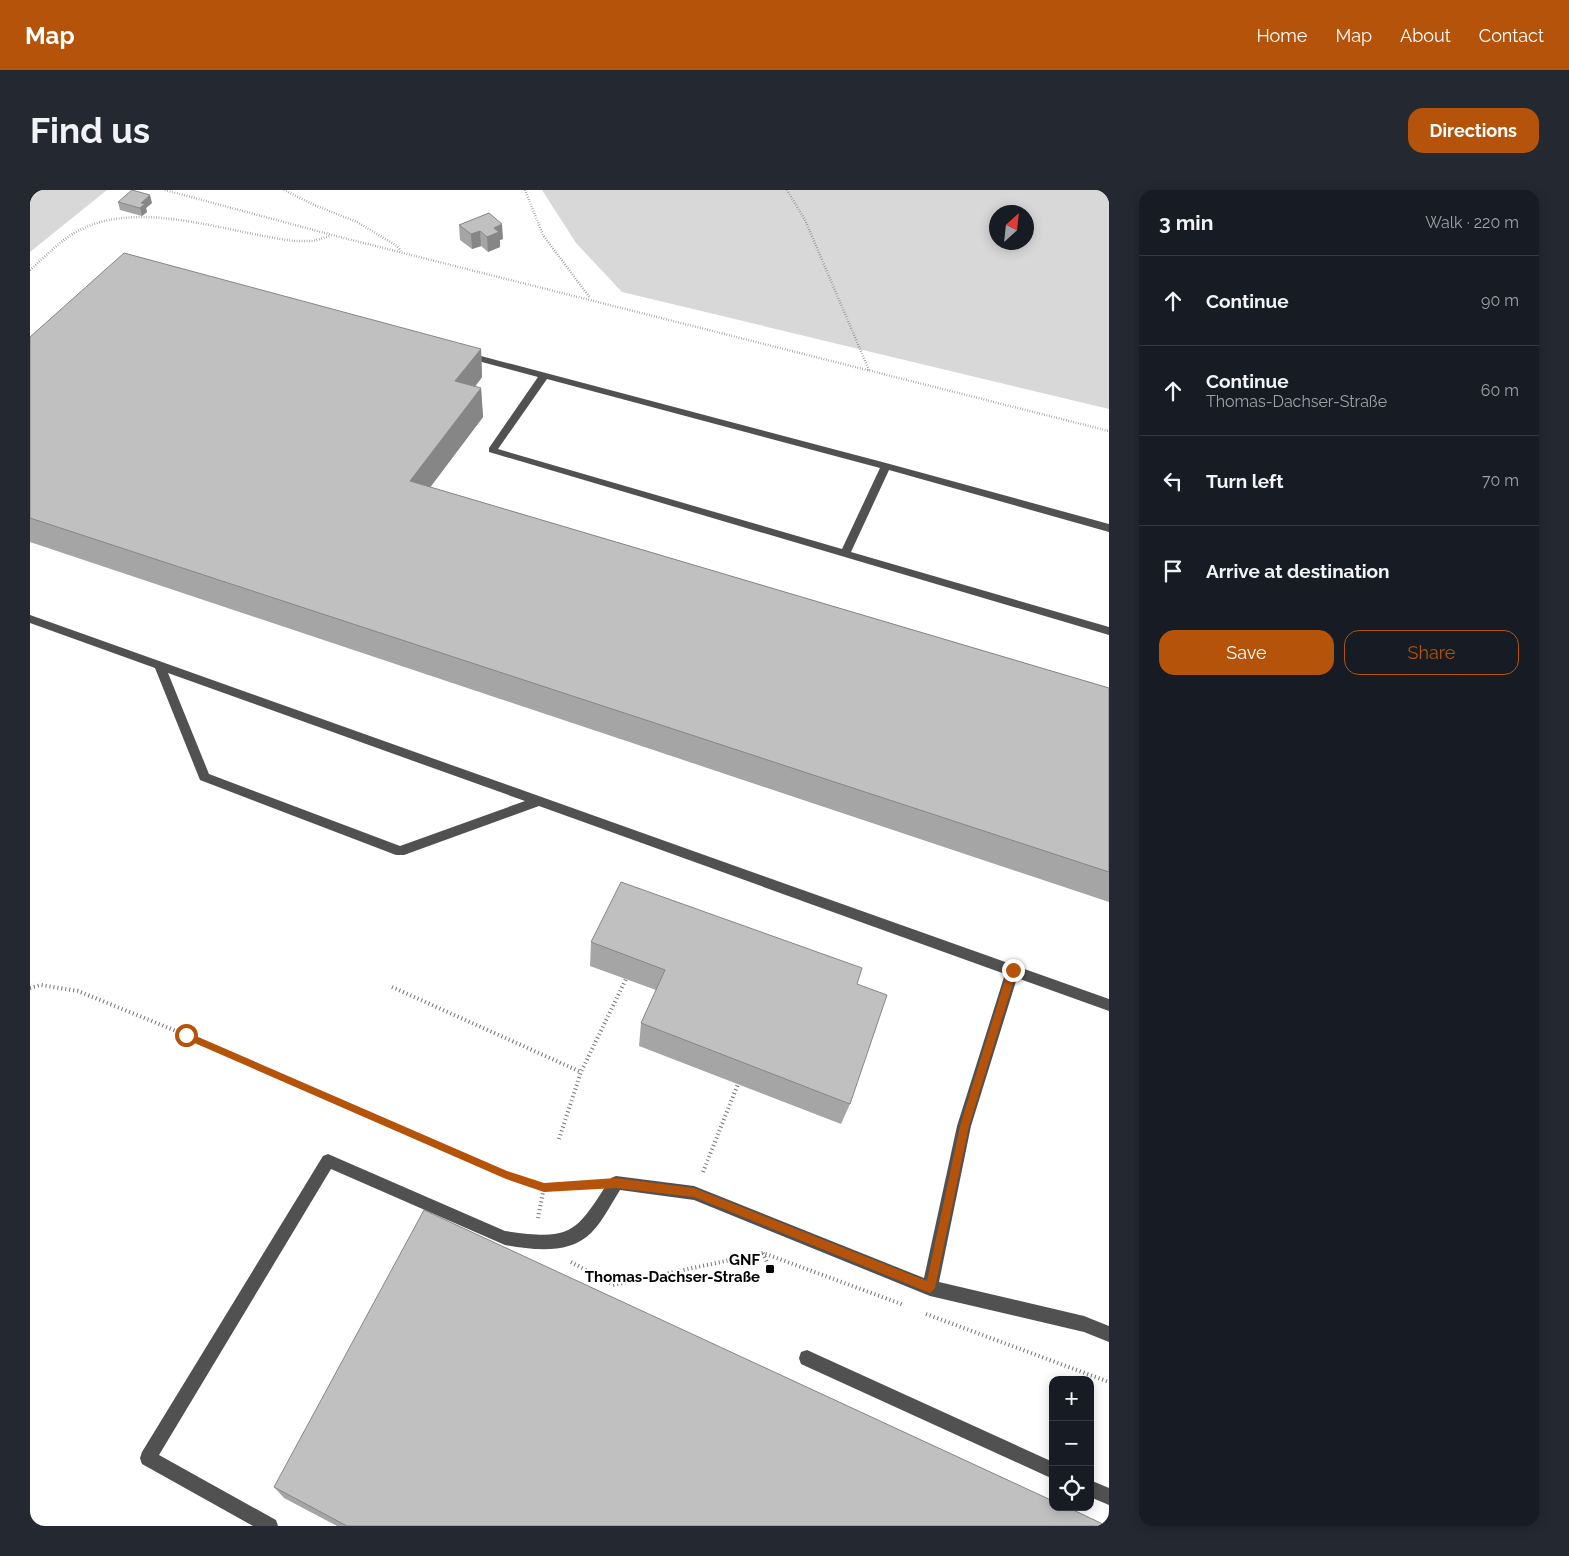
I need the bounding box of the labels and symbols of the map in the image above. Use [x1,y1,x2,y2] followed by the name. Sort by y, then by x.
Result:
[989,205,1034,250] north arrow
[1002,959,1025,982] route end
[175,1024,198,1047] route start
[585,1251,760,1286] place label: GNF Thomas-Dachser-Straße
[764,1263,776,1275] marker: GNF Thomas-Dachser-Straße

